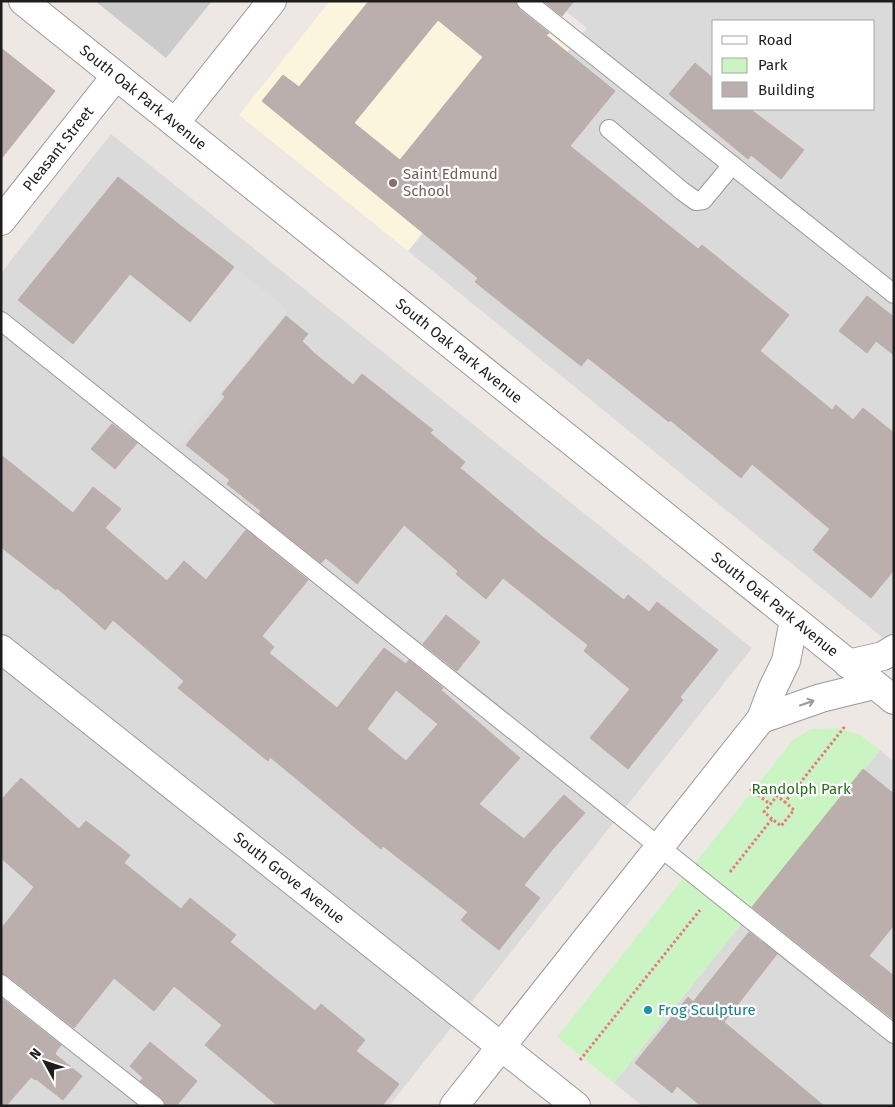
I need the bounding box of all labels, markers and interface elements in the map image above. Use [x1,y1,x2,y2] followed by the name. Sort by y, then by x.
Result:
[712,20,875,110] legend
[758,31,793,49] text: Road
[76,41,210,154] street label: South Oak Park Avenue
[758,56,788,74] text: Park
[758,81,814,99] text: Building
[19,103,98,195] street label: Pleasant Street
[403,165,498,200] place label: Saint Edmund School
[387,177,399,189] marker: Saint Edmund School
[392,295,526,407] street label: South Oak Park Avenue
[708,548,842,661] street label: South Oak Park Avenue
[799,698,814,707] one-way arrow
[751,780,851,798] park label: Randolph Park
[230,828,348,928] street label: South Grove Avenue
[658,1001,756,1019] place label: Frog Sculpture
[642,1004,654,1016] marker: Frog Sculpture
[20,1037,70,1087] north arrow
[26,1045,45,1063] text: N

